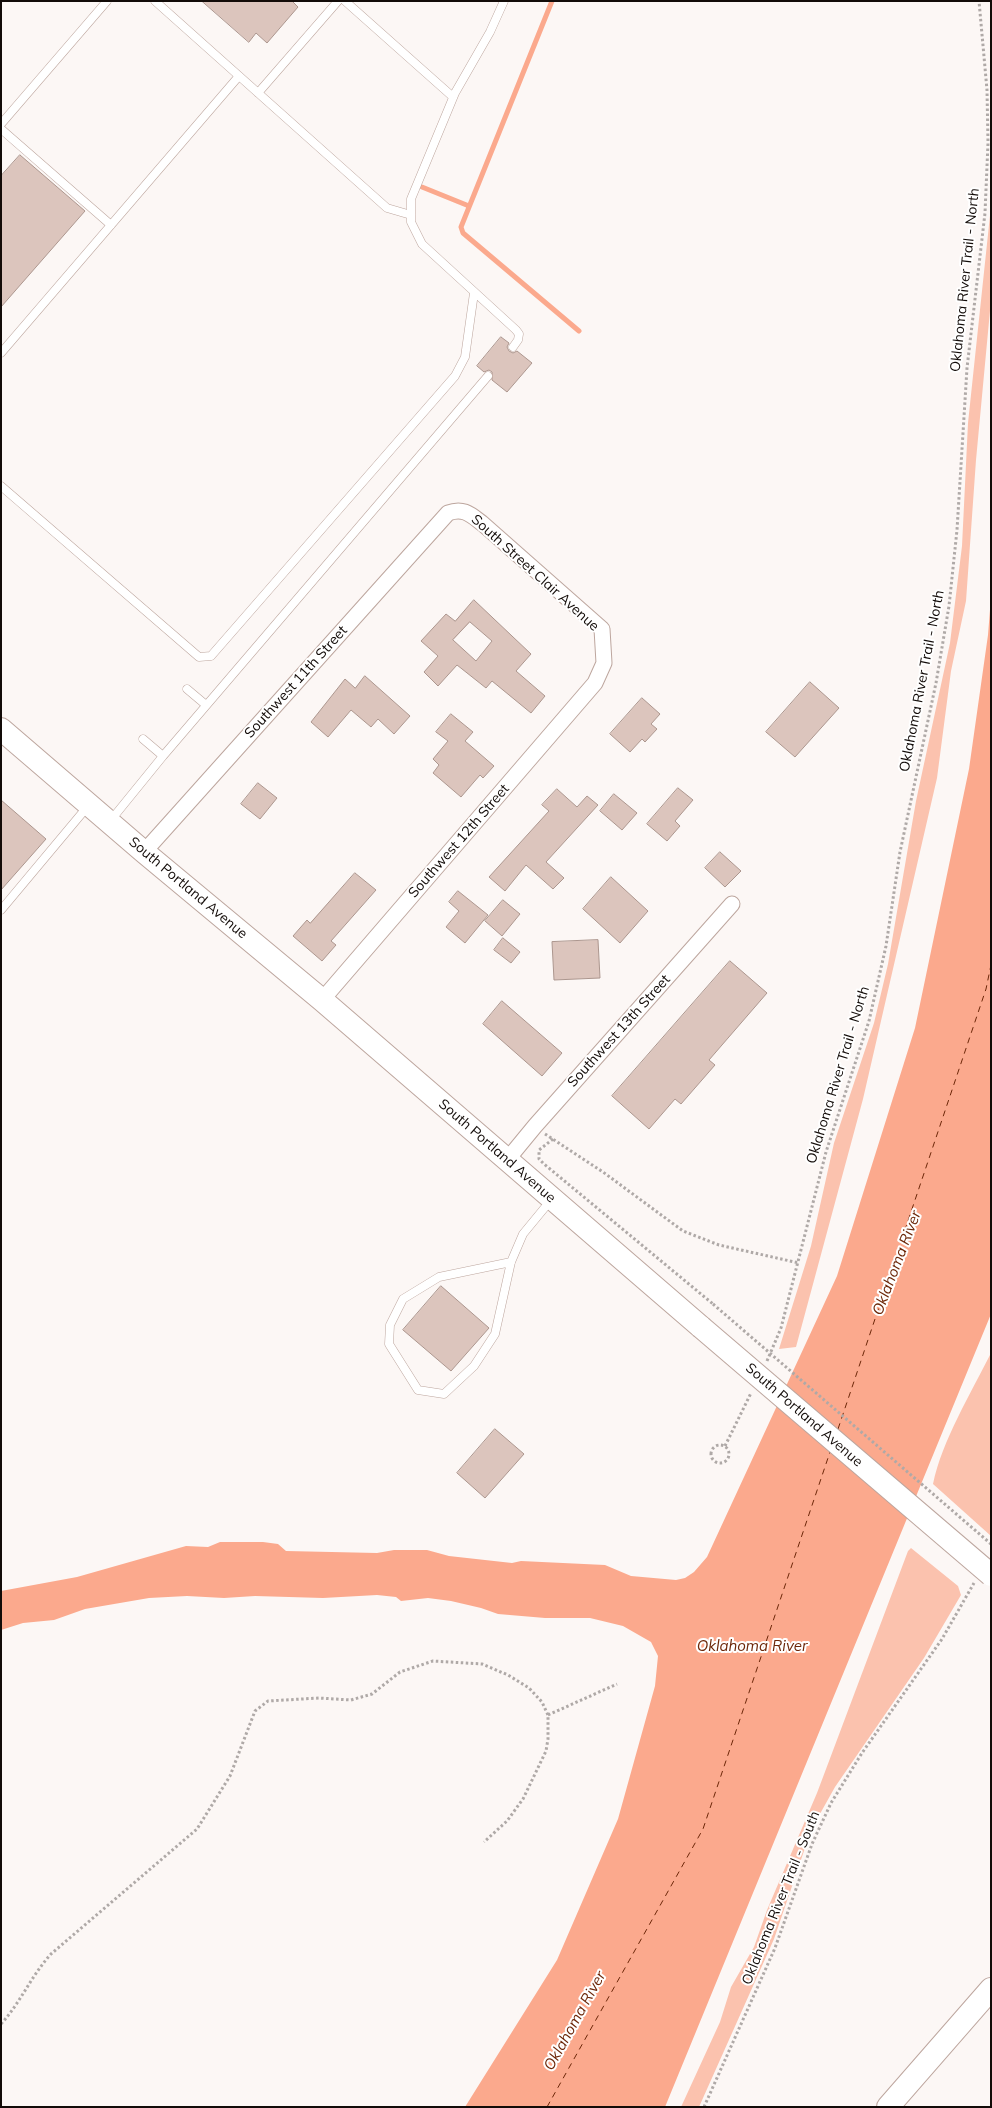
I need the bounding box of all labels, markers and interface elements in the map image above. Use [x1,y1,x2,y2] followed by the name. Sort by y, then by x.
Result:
[947,187,983,373] street label: Oklahoma River Trail - North
[468,511,602,635] street label: South Street Clair Avenue
[896,589,948,773] street label: Oklahoma River Trail - North
[241,622,351,742] street label: Southwest 11th Street
[405,781,513,901] street label: Southwest 12th Street
[125,834,251,942] street label: South Portland Avenue
[564,971,674,1091] street label: Southwest 13th Street
[803,984,873,1166] street label: Oklahoma River Trail - North
[435,1096,559,1206] street label: South Portland Avenue
[869,1208,925,1318] water label: Oklahoma River
[742,1360,866,1470] street label: South Portland Avenue
[697,1637,807,1655] water label: Oklahoma River
[738,1809,824,1987] street label: Oklahoma River Trail - South
[540,1968,610,2074] water label: Oklahoma River

